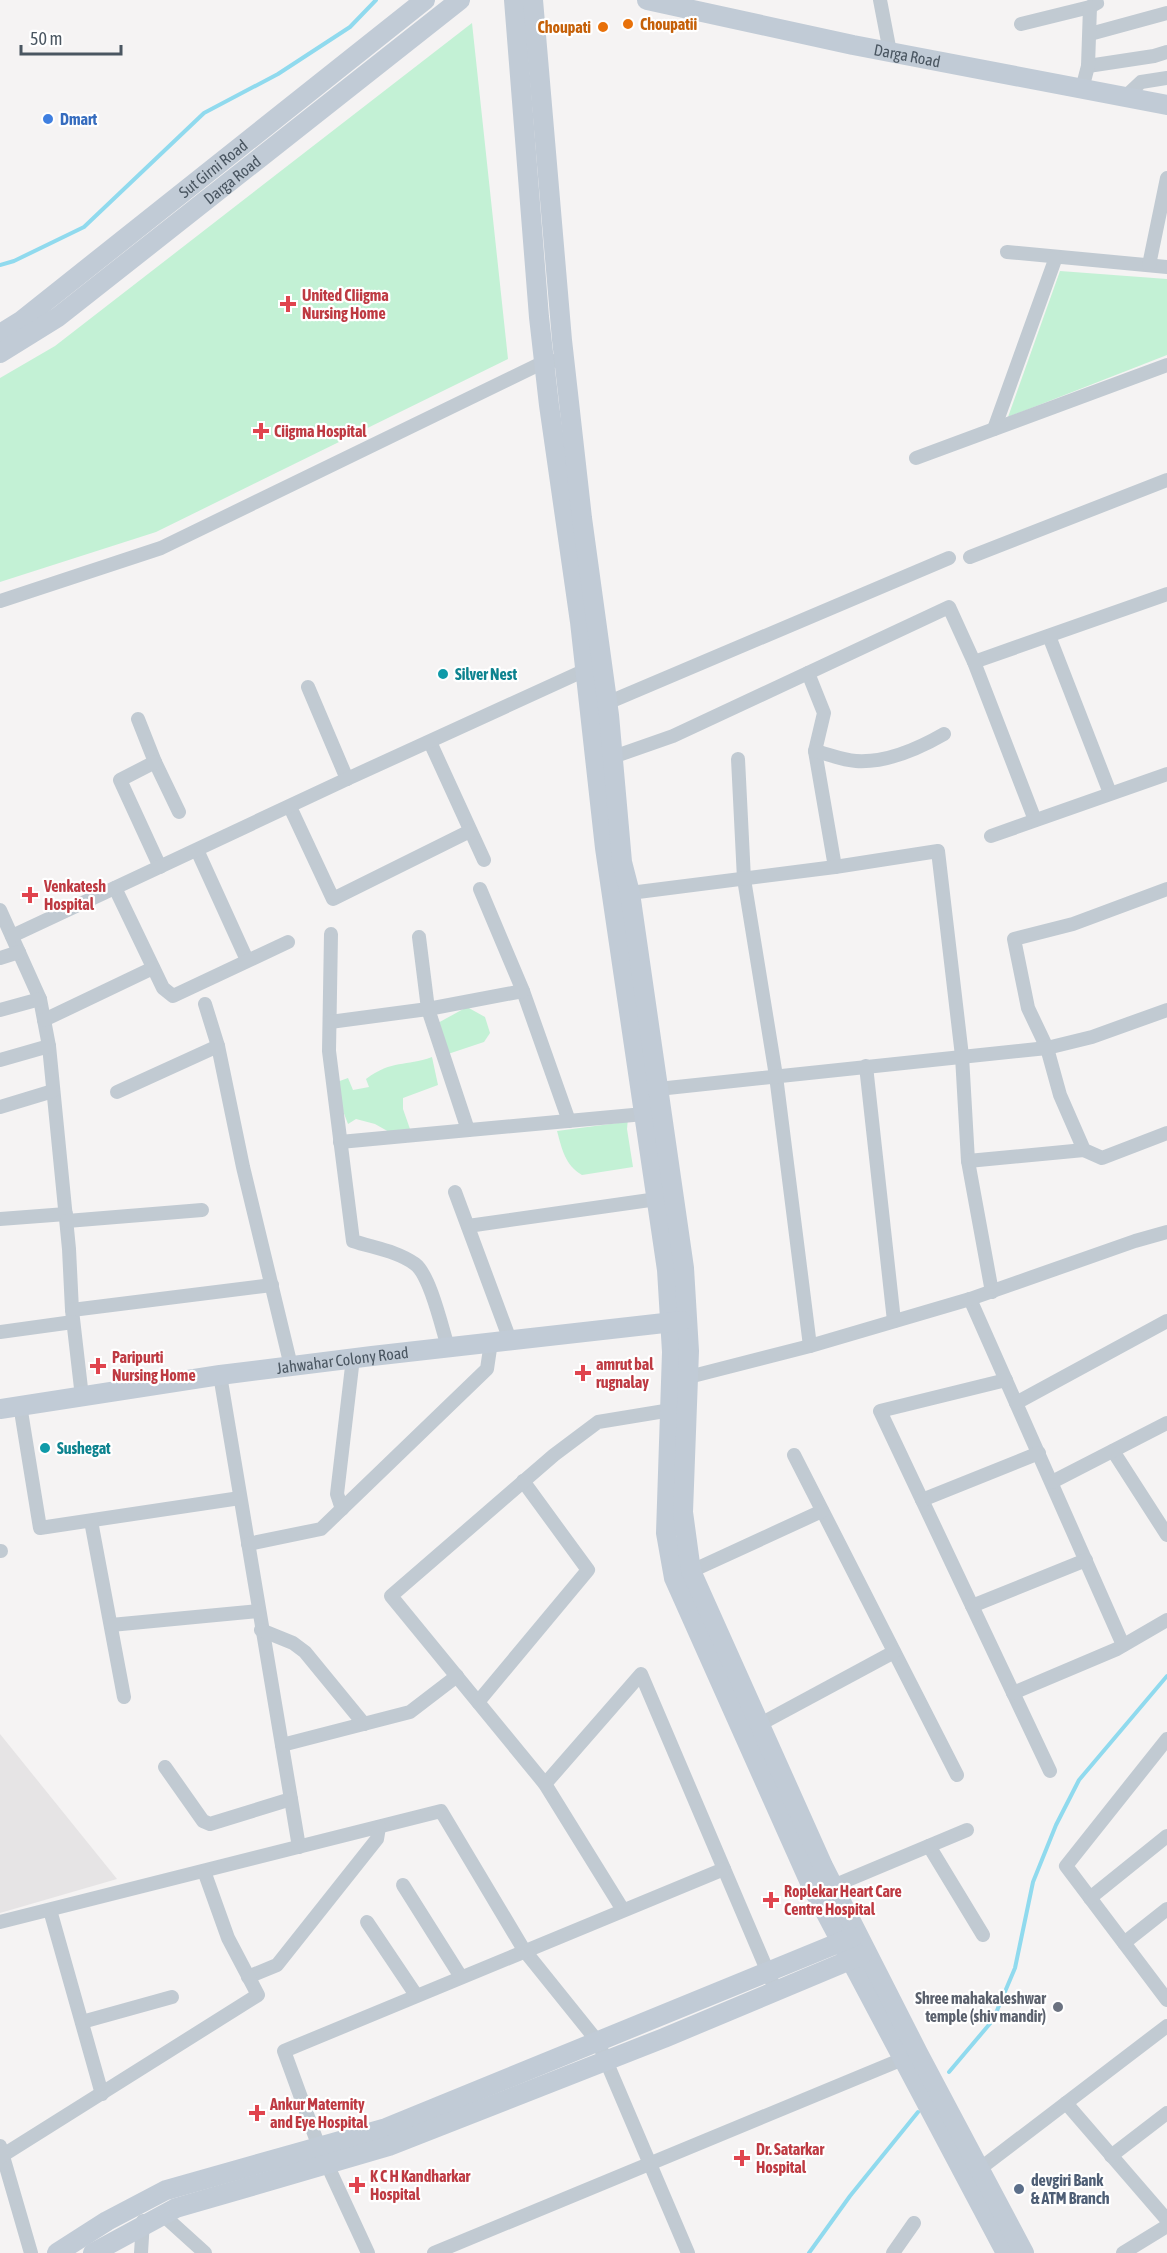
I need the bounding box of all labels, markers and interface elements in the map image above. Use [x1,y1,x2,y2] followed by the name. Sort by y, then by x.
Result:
[640,15,698,33] place label: Choupatii
[621,17,635,31] marker: Choupatii
[21,18,122,56] scale bar
[537,18,591,36] place label: Choupati
[596,20,610,34] marker: Choupati
[30,28,62,49] text: 50 m
[872,40,942,71] street label: Darga Road
[60,110,97,128] place label: Dmart
[41,112,55,126] marker: Dmart
[175,136,251,201] street label: Sut Girni Road
[200,152,264,208] street label: Darga Road
[302,286,389,322] place label: United CIiigma Nursing Home
[279,295,297,313] marker: United CIiigma Nursing Home
[252,422,270,440] marker: Ciigma Hospital
[274,422,367,440] place label: Ciigma Hospital
[455,665,517,683] place label: Silver Nest
[436,667,450,681] marker: Silver Nest
[43,877,106,913] place label: Venkatesh Hospital
[21,886,39,904] marker: Venkatesh Hospital
[275,1343,409,1377] street label: Jahwahar Colony Road
[112,1348,196,1384] place label: Paripurti Nursing Home
[596,1355,654,1391] place label: amrut bal rugnalay
[89,1357,107,1375] marker: Paripurti Nursing Home
[574,1364,592,1382] marker: amrut bal rugnalay
[57,1439,111,1457] place label: Sushegat
[38,1441,52,1455] marker: Sushegat
[784,1882,902,1918] place label: Roplekar Heart Care Centre Hospital
[762,1891,780,1909] marker: Roplekar Heart Care Centre Hospital
[915,1989,1046,2025] place label: Shree mahakaleshwar temple (shiv mandir)
[1051,2000,1065,2014] marker: Shree mahakaleshwar temple (shiv mandir)
[269,2095,368,2131] place label: Ankur Maternity and Eye Hospital
[248,2104,266,2122] marker: Ankur Maternity and Eye Hospital
[756,2140,824,2176] place label: Dr. Satarkar Hospital
[733,2149,751,2167] marker: Dr. Satarkar Hospital
[370,2167,471,2203] place label: K C H Kandharkar Hospital
[1031,2171,1110,2207] place label: devgiri Bank & ATM Branch
[348,2176,366,2194] marker: K C H Kandharkar Hospital
[1012,2182,1026,2196] marker: devgiri Bank & ATM Branch

